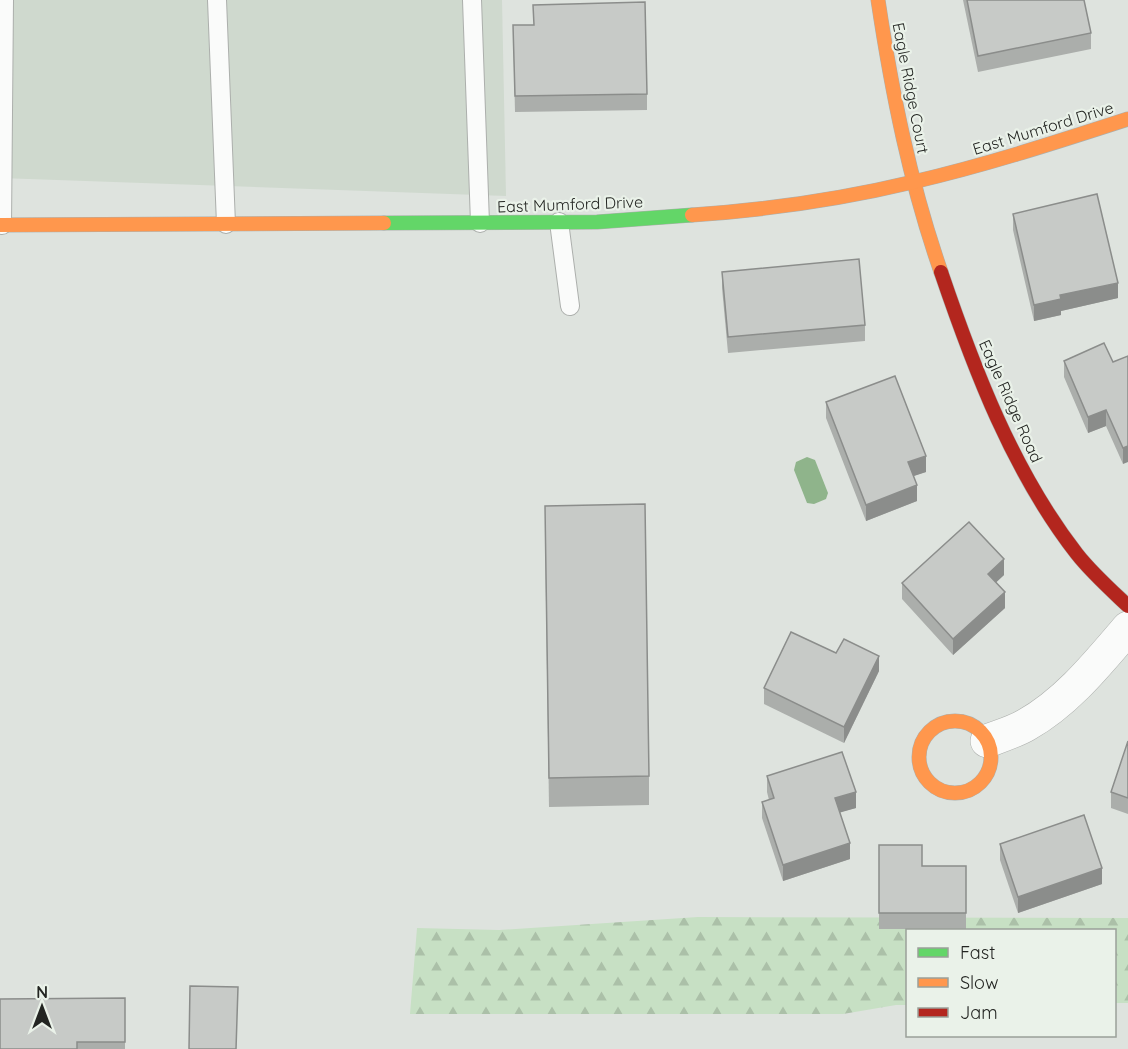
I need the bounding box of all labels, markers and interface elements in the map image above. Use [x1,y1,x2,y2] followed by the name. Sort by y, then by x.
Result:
[888,21,934,155] street label: Eagle Ridge Court
[970,97,1116,159] street label: East Mumford Drive
[497,191,643,217] street label: East Mumford Drive
[975,336,1047,466] street label: Eagle Ridge Road
[906,929,1116,1037] legend
[960,941,995,964] text: Fast
[960,971,998,994] text: Slow
[12,977,72,1037] north arrow
[36,982,48,1002] text: N
[960,1001,998,1024] text: Jam

